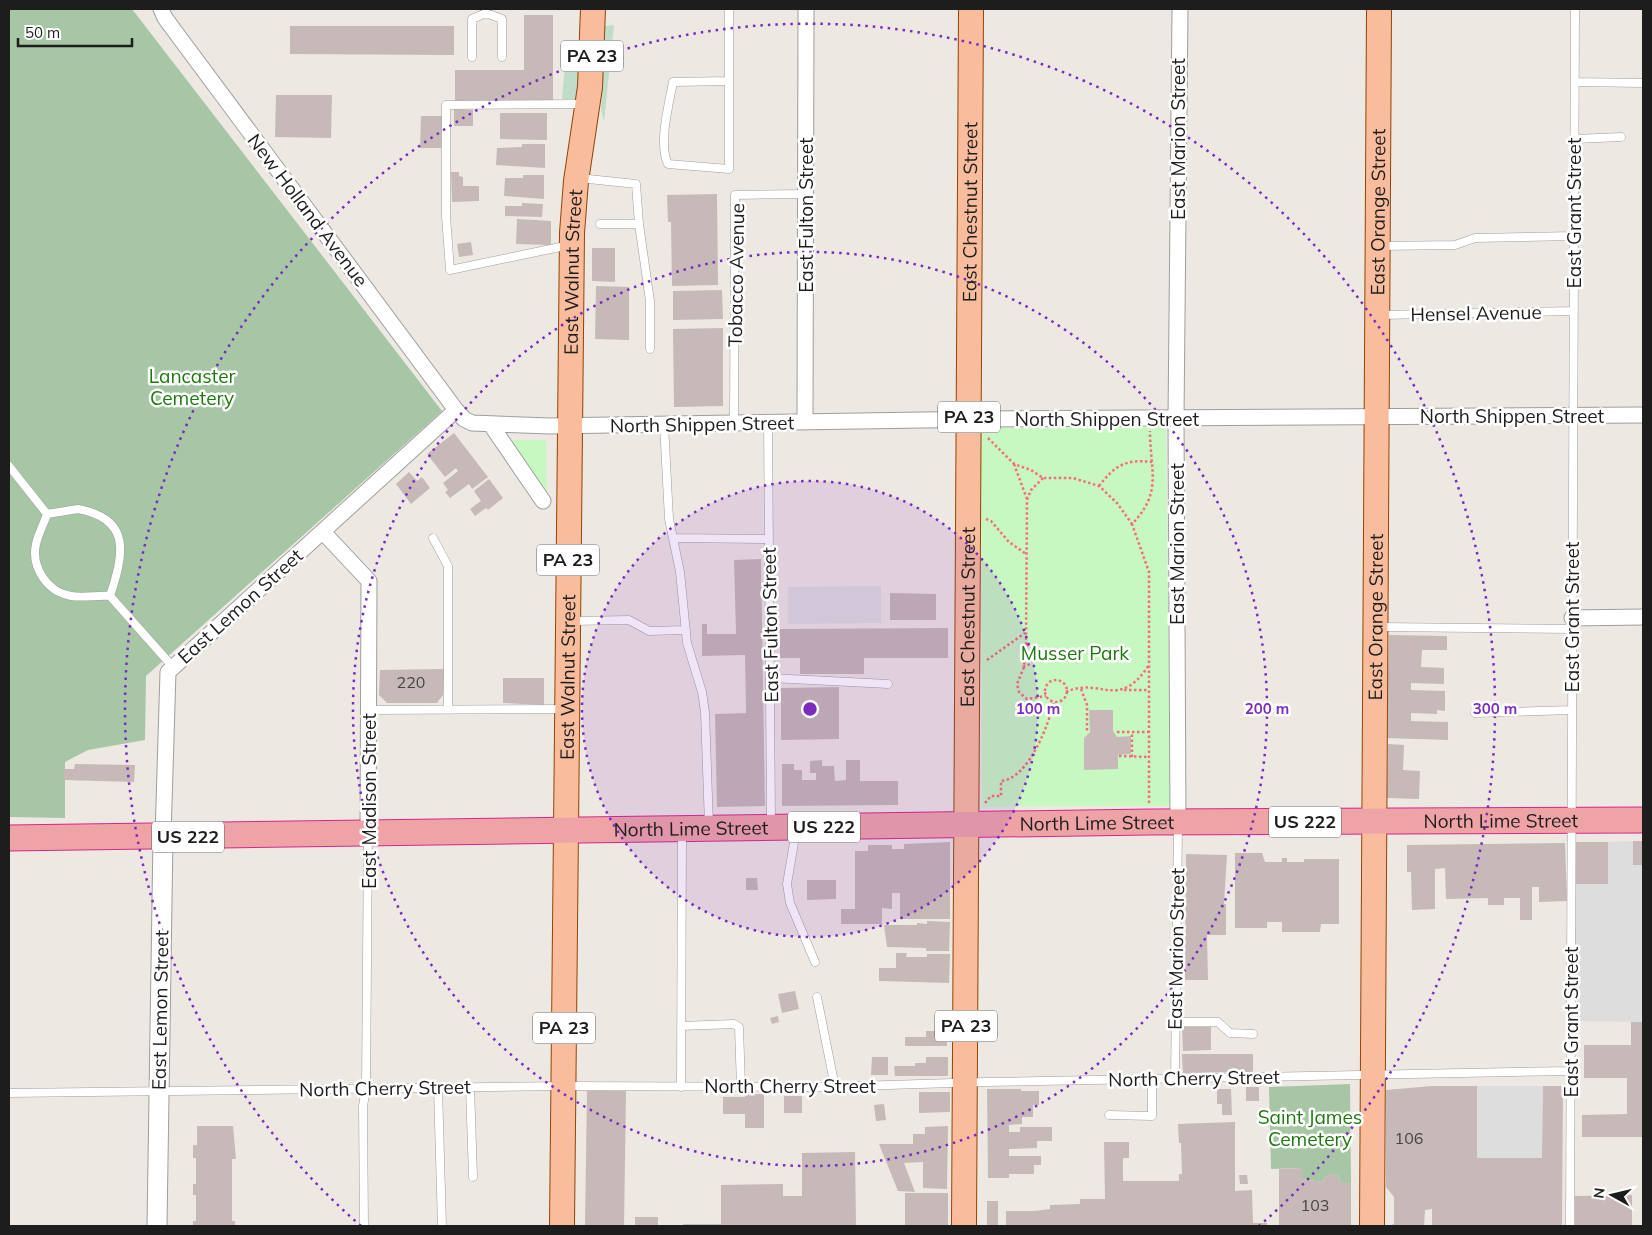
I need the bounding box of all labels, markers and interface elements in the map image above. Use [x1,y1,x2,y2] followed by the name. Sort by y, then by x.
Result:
[18,15,131,47] scale bar
[25,23,60,42] text: 50 m
[561,40,623,72] road number: PA 23
[1166,58,1190,220] street label: East Marion Street
[957,121,982,302] street label: East Chestnut Street
[1365,128,1390,295] street label: East Orange Street
[243,129,373,291] street label: New Holland Avenue
[794,137,818,293] street label: East Fulton Street
[1562,137,1586,288] street label: East Grant Street
[559,188,587,355] street label: East Walnut Street
[723,203,749,347] street label: Tobacco Avenue
[1410,300,1542,326] street label: Hensel Avenue
[149,364,235,410] park label: Lancaster Cemetery
[938,402,1000,432] road number: PA 23
[1420,404,1605,428] street label: North Shippen Street
[1015,407,1200,431] street label: North Shippen Street
[610,410,795,438] street label: North Shippen Street
[1165,463,1189,625] street label: East Marion Street
[955,526,980,707] street label: East Chestnut Street
[1363,533,1388,700] street label: East Orange Street
[1560,541,1584,692] street label: East Grant Street
[172,543,308,668] street label: East Lemon Street
[537,544,599,576] road number: PA 23
[757,547,783,703] street label: East Fulton Street
[555,594,580,760] street label: East Walnut Street
[1021,641,1129,665] park label: Musser Park
[397,672,425,692] house number: 220
[1016,699,1060,718] text: 100 m
[1245,699,1289,718] text: 200 m
[1473,699,1517,718] text: 300 m
[801,700,819,718] centre of rings
[357,713,381,889] street label: East Madison Street
[1269,806,1341,838] road number: US 222
[1423,808,1579,833] street label: North Lime Street
[1019,810,1175,836] street label: North Lime Street
[788,812,860,842] road number: US 222
[613,815,769,842] street label: North Lime Street
[152,822,224,852] road number: US 222
[1163,867,1189,1030] street label: East Marion Street
[147,929,173,1090] street label: East Lemon Street
[1559,946,1583,1097] street label: East Grant Street
[935,1010,997,1042] road number: PA 23
[533,1012,595,1044] road number: PA 23
[1108,1064,1280,1091] street label: North Cherry Street
[299,1074,471,1101] street label: North Cherry Street
[704,1074,876,1098] street label: North Cherry Street
[1258,1105,1362,1151] park label: Saint James Cemetery
[1395,1128,1423,1148] house number: 106
[1587,1170,1637,1220] north arrow
[1589,1187,1609,1200] text: N
[1301,1195,1329,1215] house number: 103

